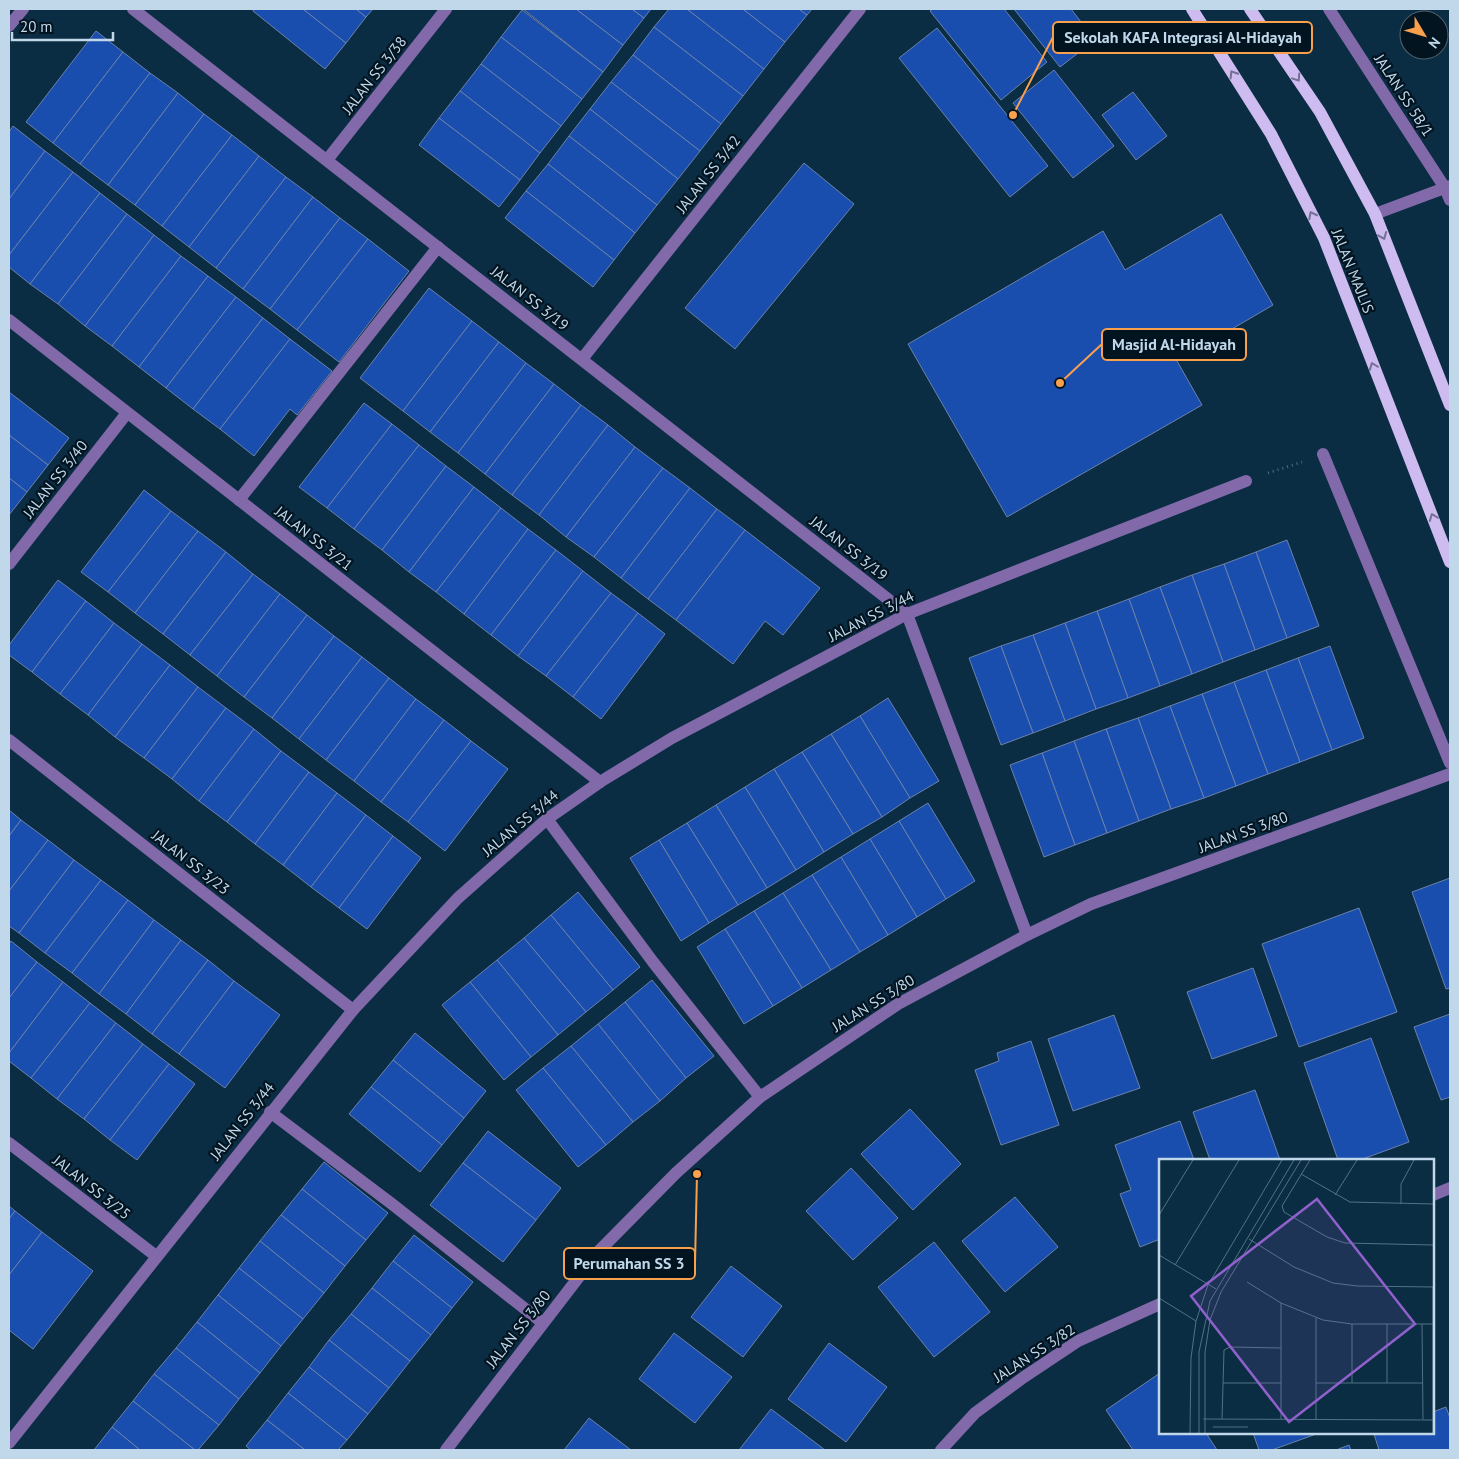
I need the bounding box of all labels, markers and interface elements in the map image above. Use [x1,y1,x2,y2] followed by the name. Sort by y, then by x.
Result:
[12,10,114,42] scale bar
[1399,10,1449,60] north arrow
[20,17,53,36] text: 20 m
[1053,22,1312,53] callout: Sekolah KAFA Integrasi Al-Hidayah
[1064,27,1302,47] text: Sekolah KAFA Integrasi Al-Hidayah
[337,32,410,119] street label: JALAN SS 3/38
[1424,34,1444,52] text: N
[1370,49,1438,140] street label: JALAN SS 5B/1
[1229,70,1239,79] one-way arrow
[1291,72,1300,82] one-way arrow
[671,131,744,218] street label: JALAN SS 3/42
[1308,212,1318,221] one-way arrow
[1327,225,1378,316] street label: JALAN MAJLIS
[1378,231,1388,239] one-way arrow
[486,261,573,334] street label: JALAN SS 3/19
[1102,329,1246,360] callout: Masjid Al-Hidayah
[1112,334,1236,354] text: Masjid Al-Hidayah
[1369,362,1380,371] one-way arrow
[18,436,91,523] street label: JALAN SS 3/40
[270,501,357,574] street label: JALAN SS 3/21
[805,511,892,584] street label: JALAN SS 3/19
[1428,513,1439,522] one-way arrow
[824,586,917,646] street label: JALAN SS 3/44
[477,786,562,861] street label: JALAN SS 3/44
[1195,807,1290,857] street label: JALAN SS 3/80
[147,825,234,898] street label: JALAN SS 3/23
[827,970,918,1036] street label: JALAN SS 3/80
[205,1078,278,1165] street label: JALAN SS 3/44
[48,1150,135,1223] street label: JALAN SS 3/25
[1159,1159,1434,1434] inset map
[564,1248,695,1279] callout: Perumahan SS 3
[573,1253,685,1273] text: Perumahan SS 3
[481,1286,554,1373] street label: JALAN SS 3/80
[989,1320,1078,1387] street label: JALAN SS 3/82

